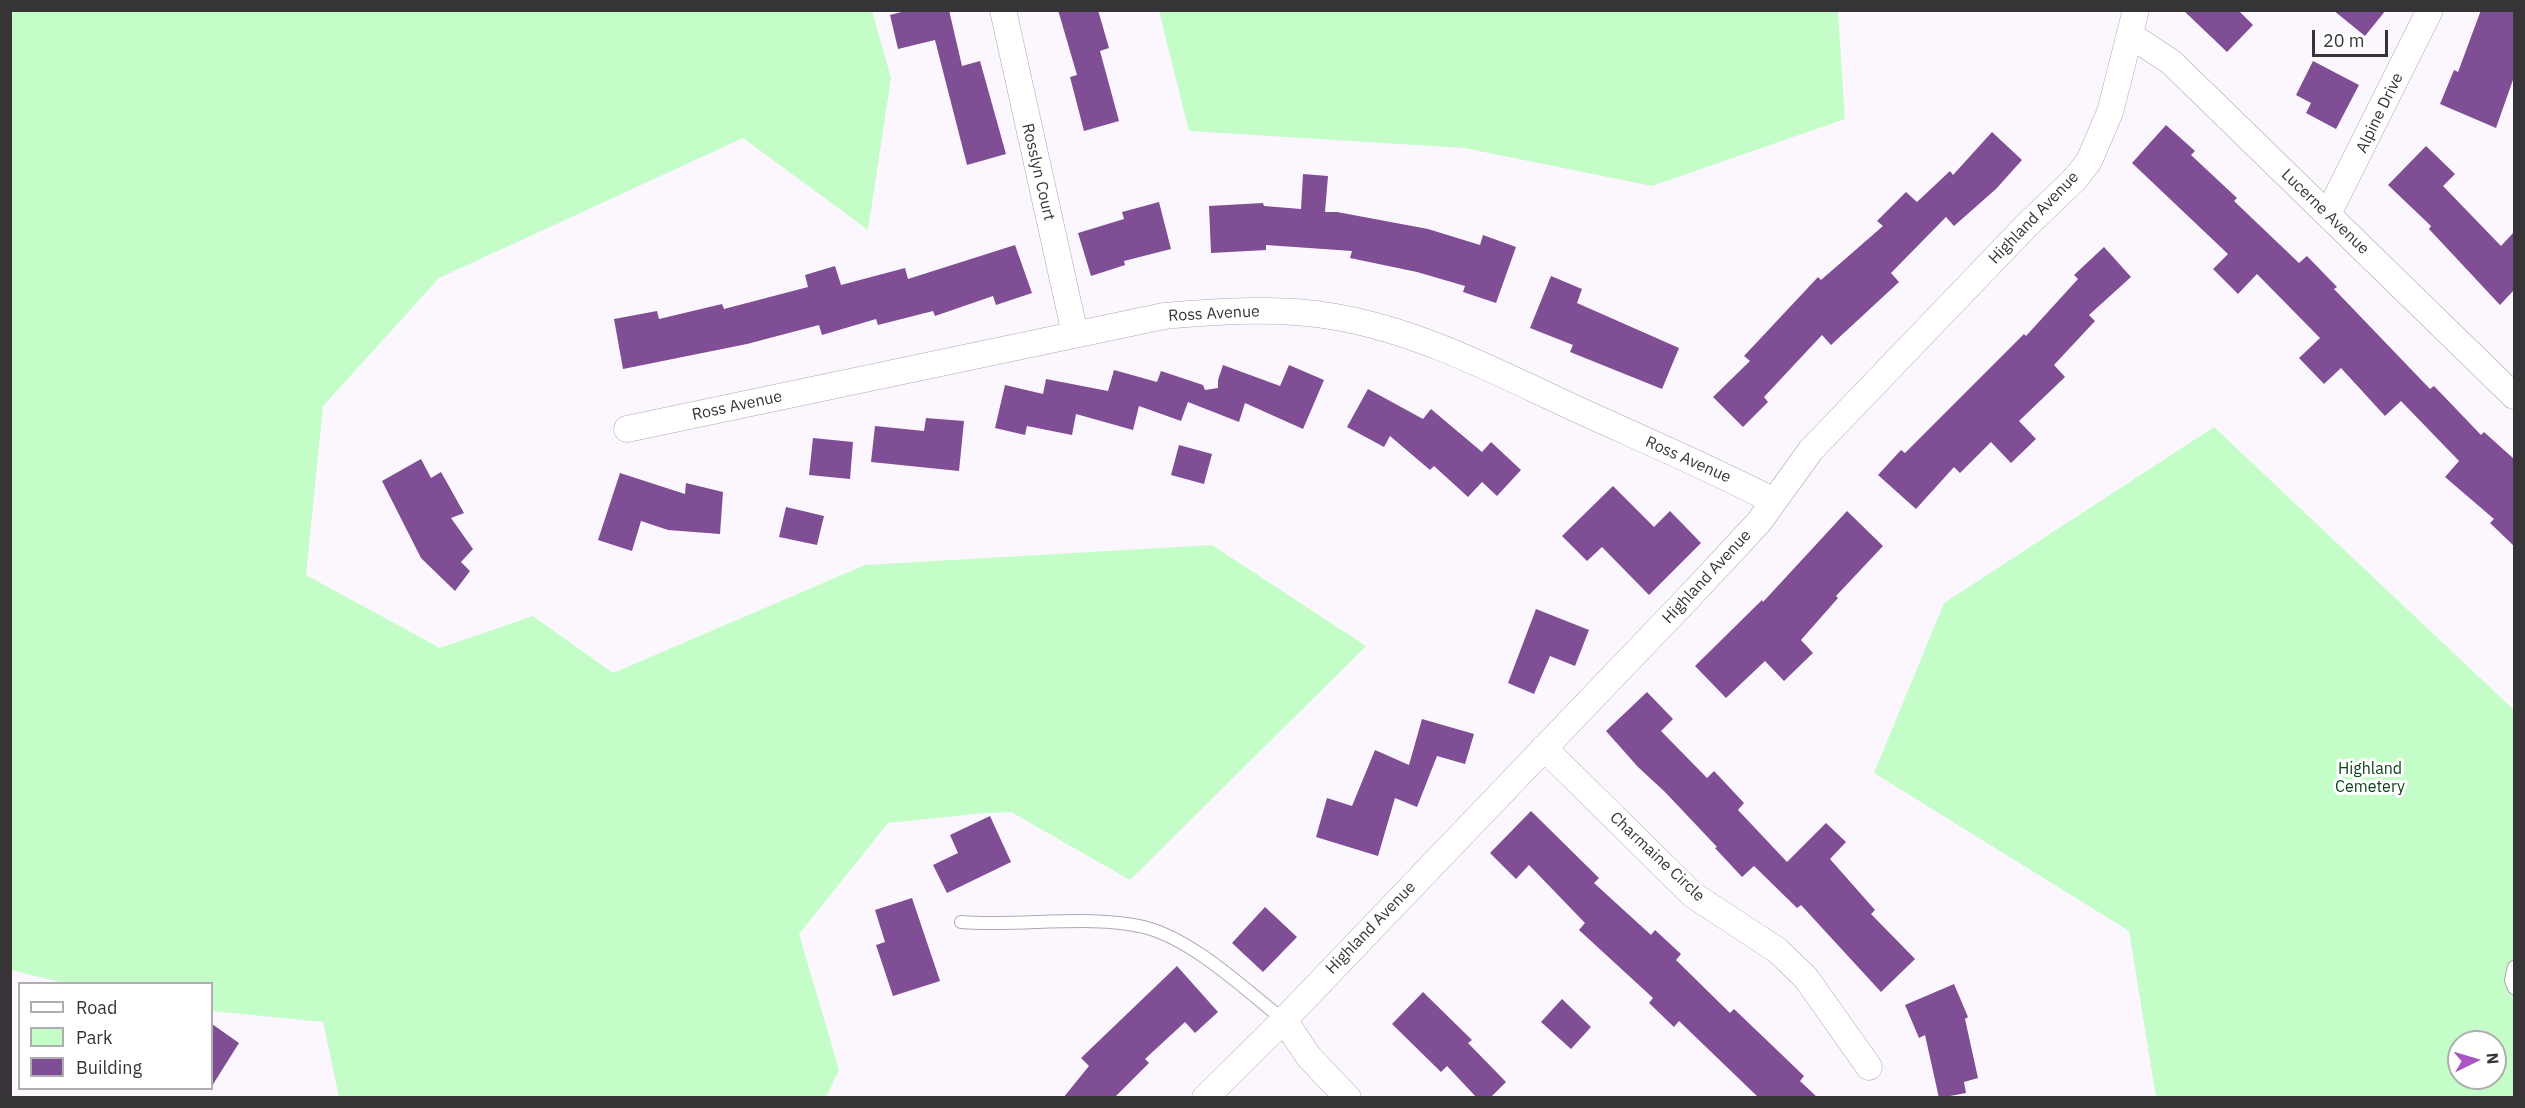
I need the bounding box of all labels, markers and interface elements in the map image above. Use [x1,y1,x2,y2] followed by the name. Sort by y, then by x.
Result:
[2315,18,2392,56] scale bar
[2323,29,2365,52] text: 20 m
[2352,70,2408,156] street label: Alpine Drive
[1018,122,1058,222] street label: Rosslyn Court
[2277,165,2373,259] street label: Lucerne Avenue
[1985,168,2083,268] street label: Highland Avenue
[1168,302,1260,326] street label: Ross Avenue
[690,387,784,425] street label: Ross Avenue
[1642,433,1734,487] street label: Ross Avenue
[1659,526,1755,628] street label: Highland Avenue
[2335,759,2405,797] park label: Highland Cemetery
[1606,808,1708,906] street label: Charmaine Circle
[1322,878,1420,978] street label: Highland Avenue
[18,982,213,1090] legend
[76,996,117,1019] text: Road
[76,1026,112,1049] text: Park
[2447,1030,2507,1090] north arrow
[2482,1052,2503,1065] text: N
[76,1056,142,1079] text: Building

